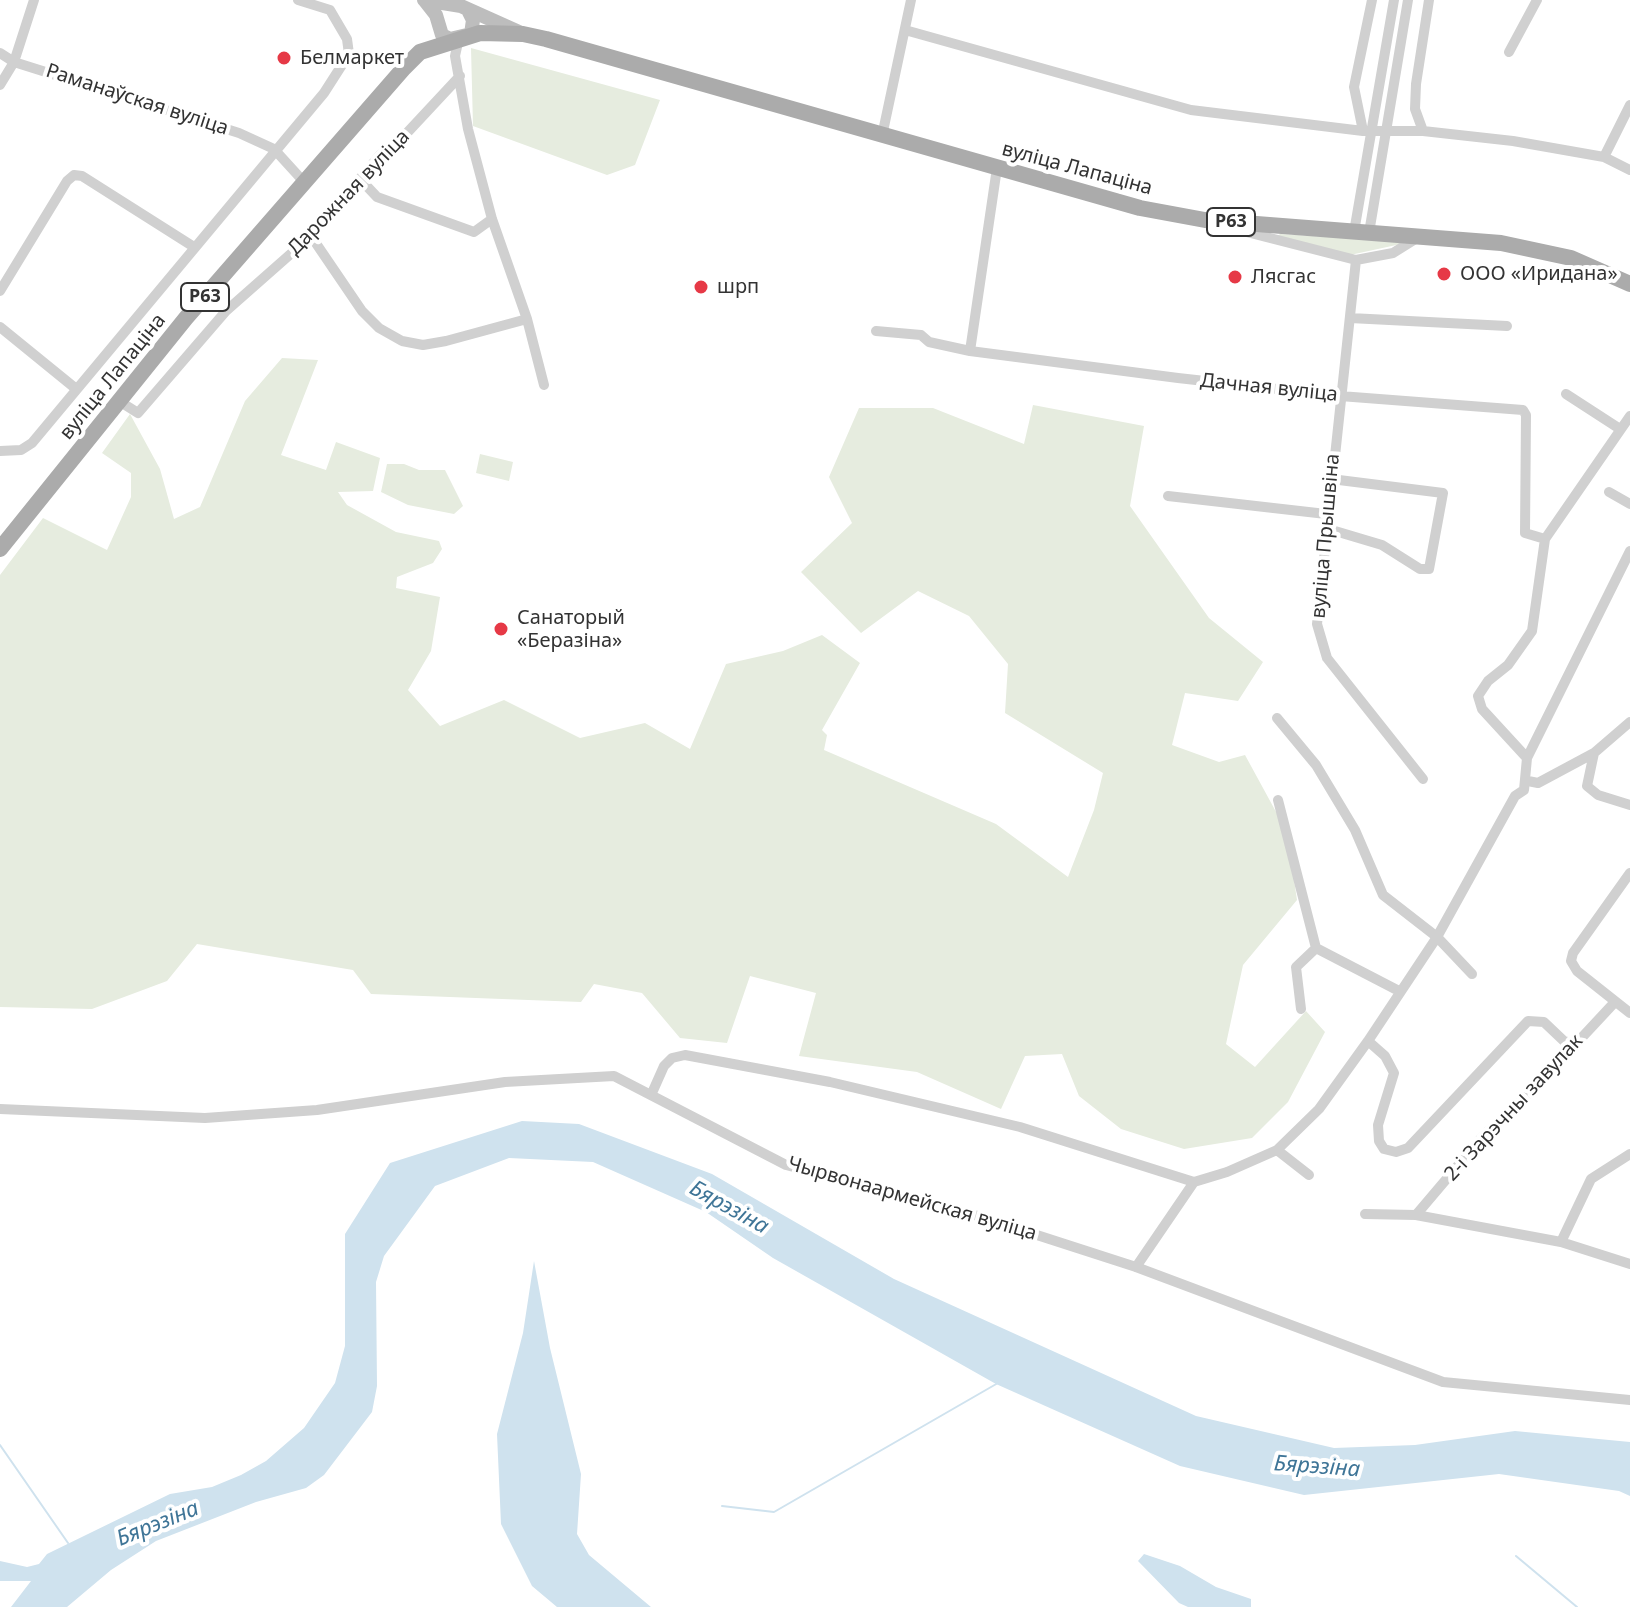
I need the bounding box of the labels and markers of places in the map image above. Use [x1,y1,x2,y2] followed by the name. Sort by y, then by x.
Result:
[300,46,404,70] place label: Белмаркет
[275,49,293,67] marker: Белмаркет
[1460,262,1618,286] place label: ООО «Иридана»
[1251,265,1316,289] place label: Лясгас
[1435,265,1453,283] marker: ООО «Иридана»
[1226,268,1244,286] marker: Лясгас
[717,275,759,299] place label: шрп
[692,278,710,296] marker: шрп
[517,606,625,653] place label: Санаторый «Беразіна»
[492,620,510,638] marker: Санаторый «Беразіна»

